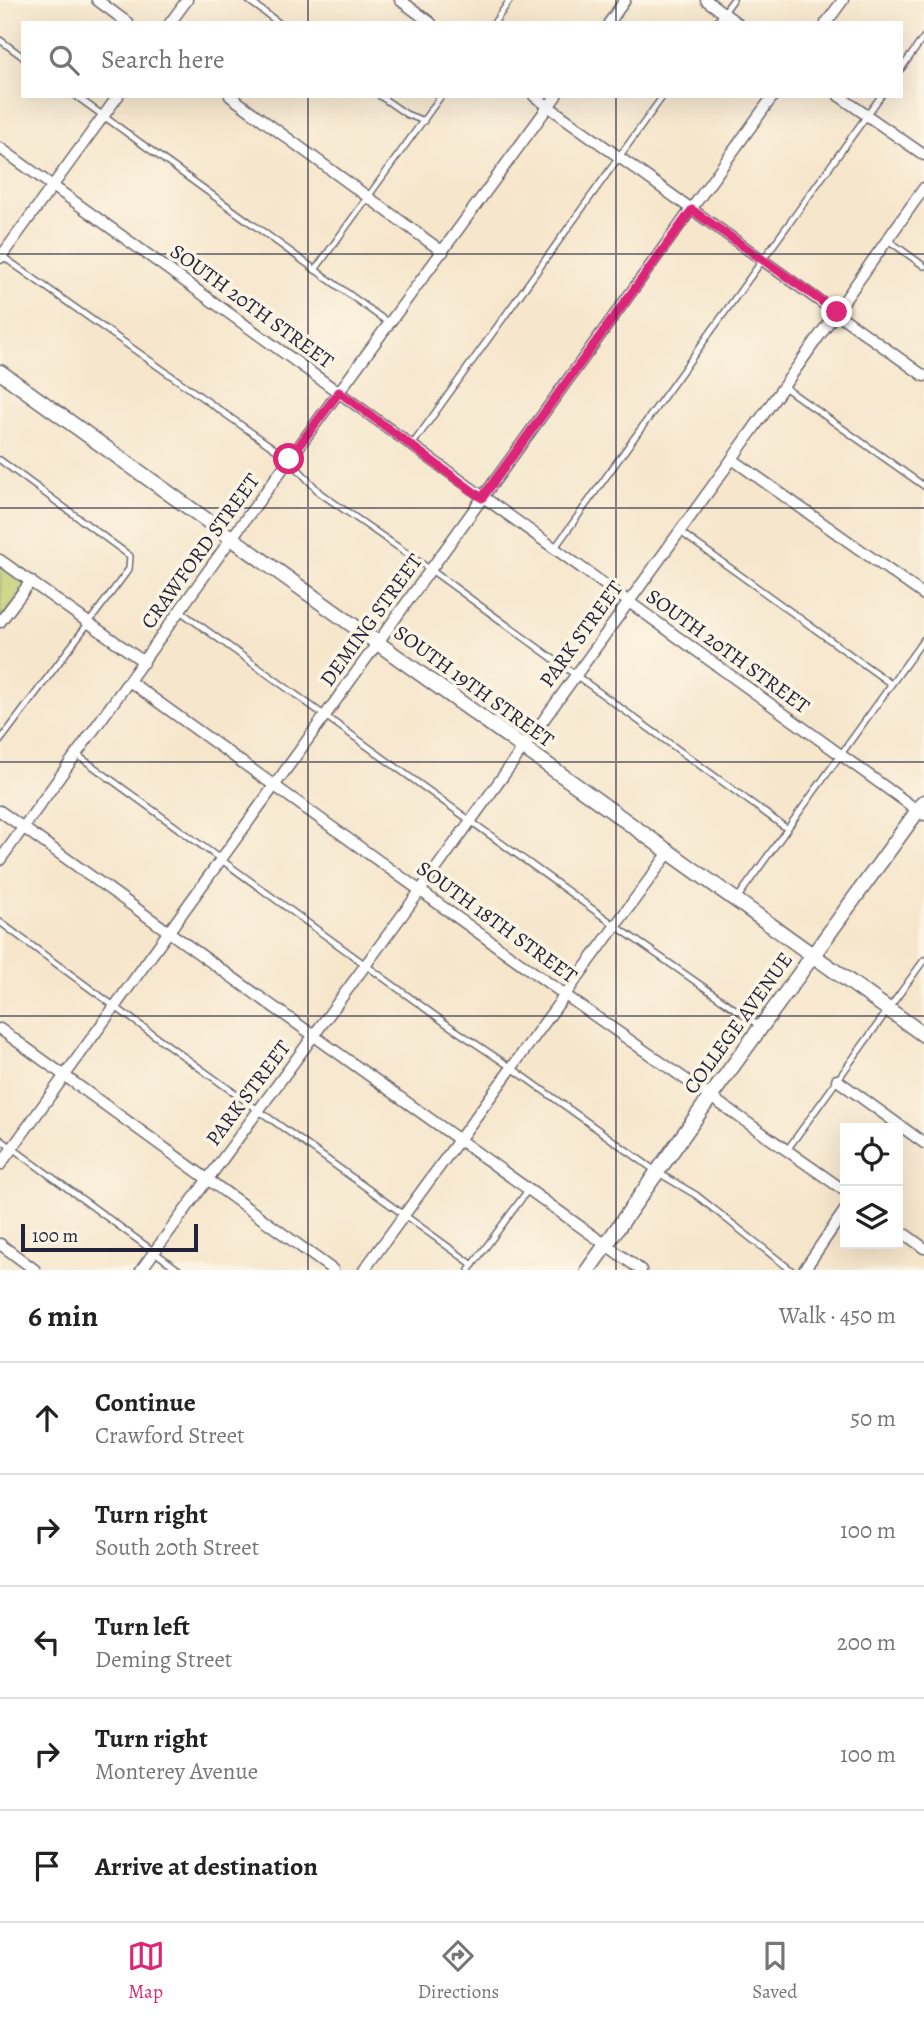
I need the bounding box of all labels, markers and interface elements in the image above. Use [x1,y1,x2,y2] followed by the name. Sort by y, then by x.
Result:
[21,21,903,98] search box
[45,41,83,79] icon: search
[101,42,225,77] text: Search here
[165,237,340,375] street label: SOUTH 20TH STREET
[821,296,852,327] route end
[273,443,304,474] route start
[134,467,266,634] street label: CRAWFORD STREET
[313,548,429,692] street label: DEMING STREET
[533,575,629,693] street label: PARK STREET
[641,582,816,720] street label: SOUTH 20TH STREET
[388,618,560,754] street label: SOUTH 19TH STREET
[411,854,583,990] street label: SOUTH 18TH STREET
[677,946,799,1100] street label: COLLEGE AVENUE
[199,1034,297,1151] street label: PARK STREET
[840,1123,903,1249] map controls
[840,1123,903,1186] button: locate
[840,1186,903,1249] button: layers
[21,1221,198,1253] scale bar
[32,1223,78,1249] text: 100 m
[28,1296,98,1336] text: 6 min
[779,1300,896,1331] text: Walk · 450 m
[95,1385,196,1420] text: Continue
[28,1399,66,1437] icon: ahead
[850,1403,896,1434] text: 50 m
[95,1420,245,1451] text: Crawford Street
[95,1497,208,1532] text: Turn right
[28,1511,66,1549] icon: right
[840,1515,896,1546] text: 100 m
[95,1532,259,1563] text: South 20th Street
[95,1609,190,1644] text: Turn left
[28,1623,66,1661] icon: left
[837,1627,896,1658] text: 200 m
[95,1644,232,1675] text: Deming Street
[95,1721,208,1756] text: Turn right
[28,1735,66,1773] icon: right
[840,1739,896,1770] text: 100 m
[95,1756,258,1787] text: Monterey Avenue
[28,1847,66,1885] icon: arrive
[95,1849,318,1884] text: Arrive at destination
[127,1937,165,2005] tab: Map
[418,1937,499,2005] tab: Directions
[752,1937,797,2005] tab: Saved

